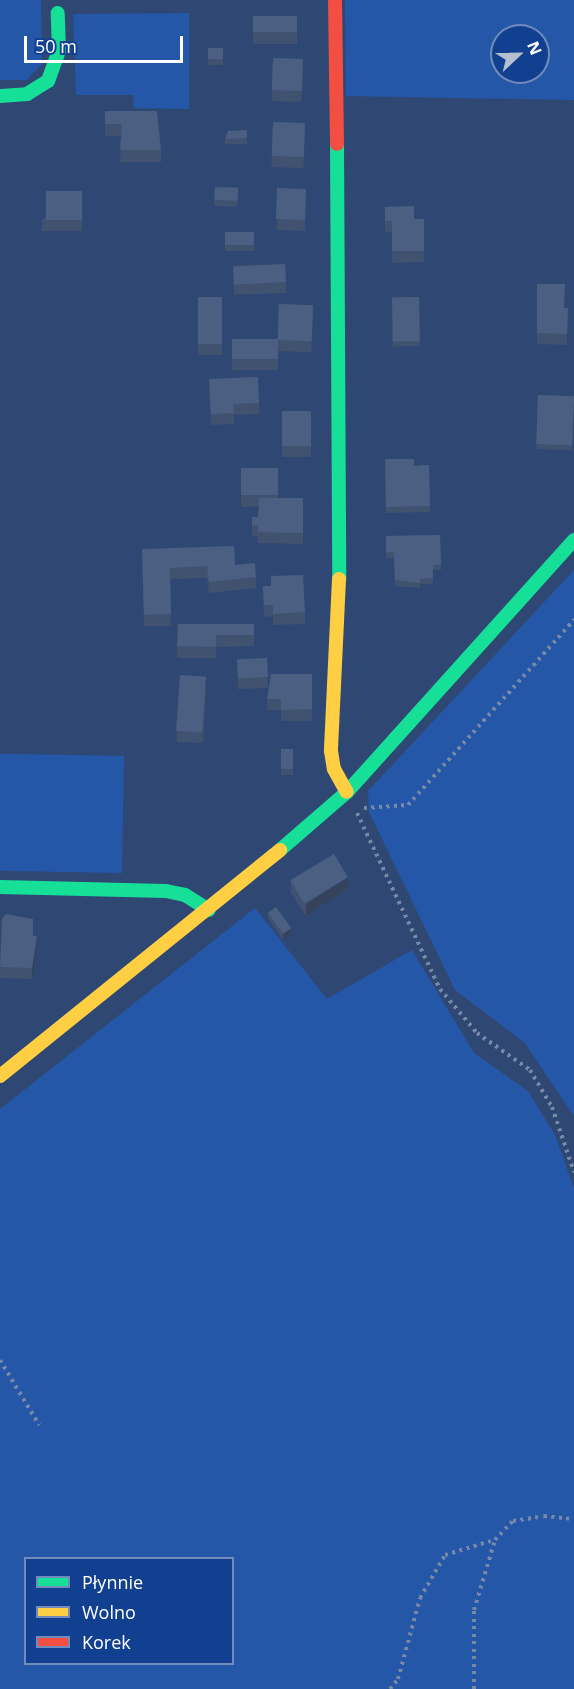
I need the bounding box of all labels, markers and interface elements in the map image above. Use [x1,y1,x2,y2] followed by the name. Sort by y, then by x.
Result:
[27,24,186,62] scale bar
[490,24,550,84] north arrow
[35,34,77,58] text: 50 m
[522,38,547,58] text: N
[24,1557,234,1665] legend
[82,1570,143,1594] text: Płynnie
[82,1600,136,1624] text: Wolno
[82,1630,131,1654] text: Korek

